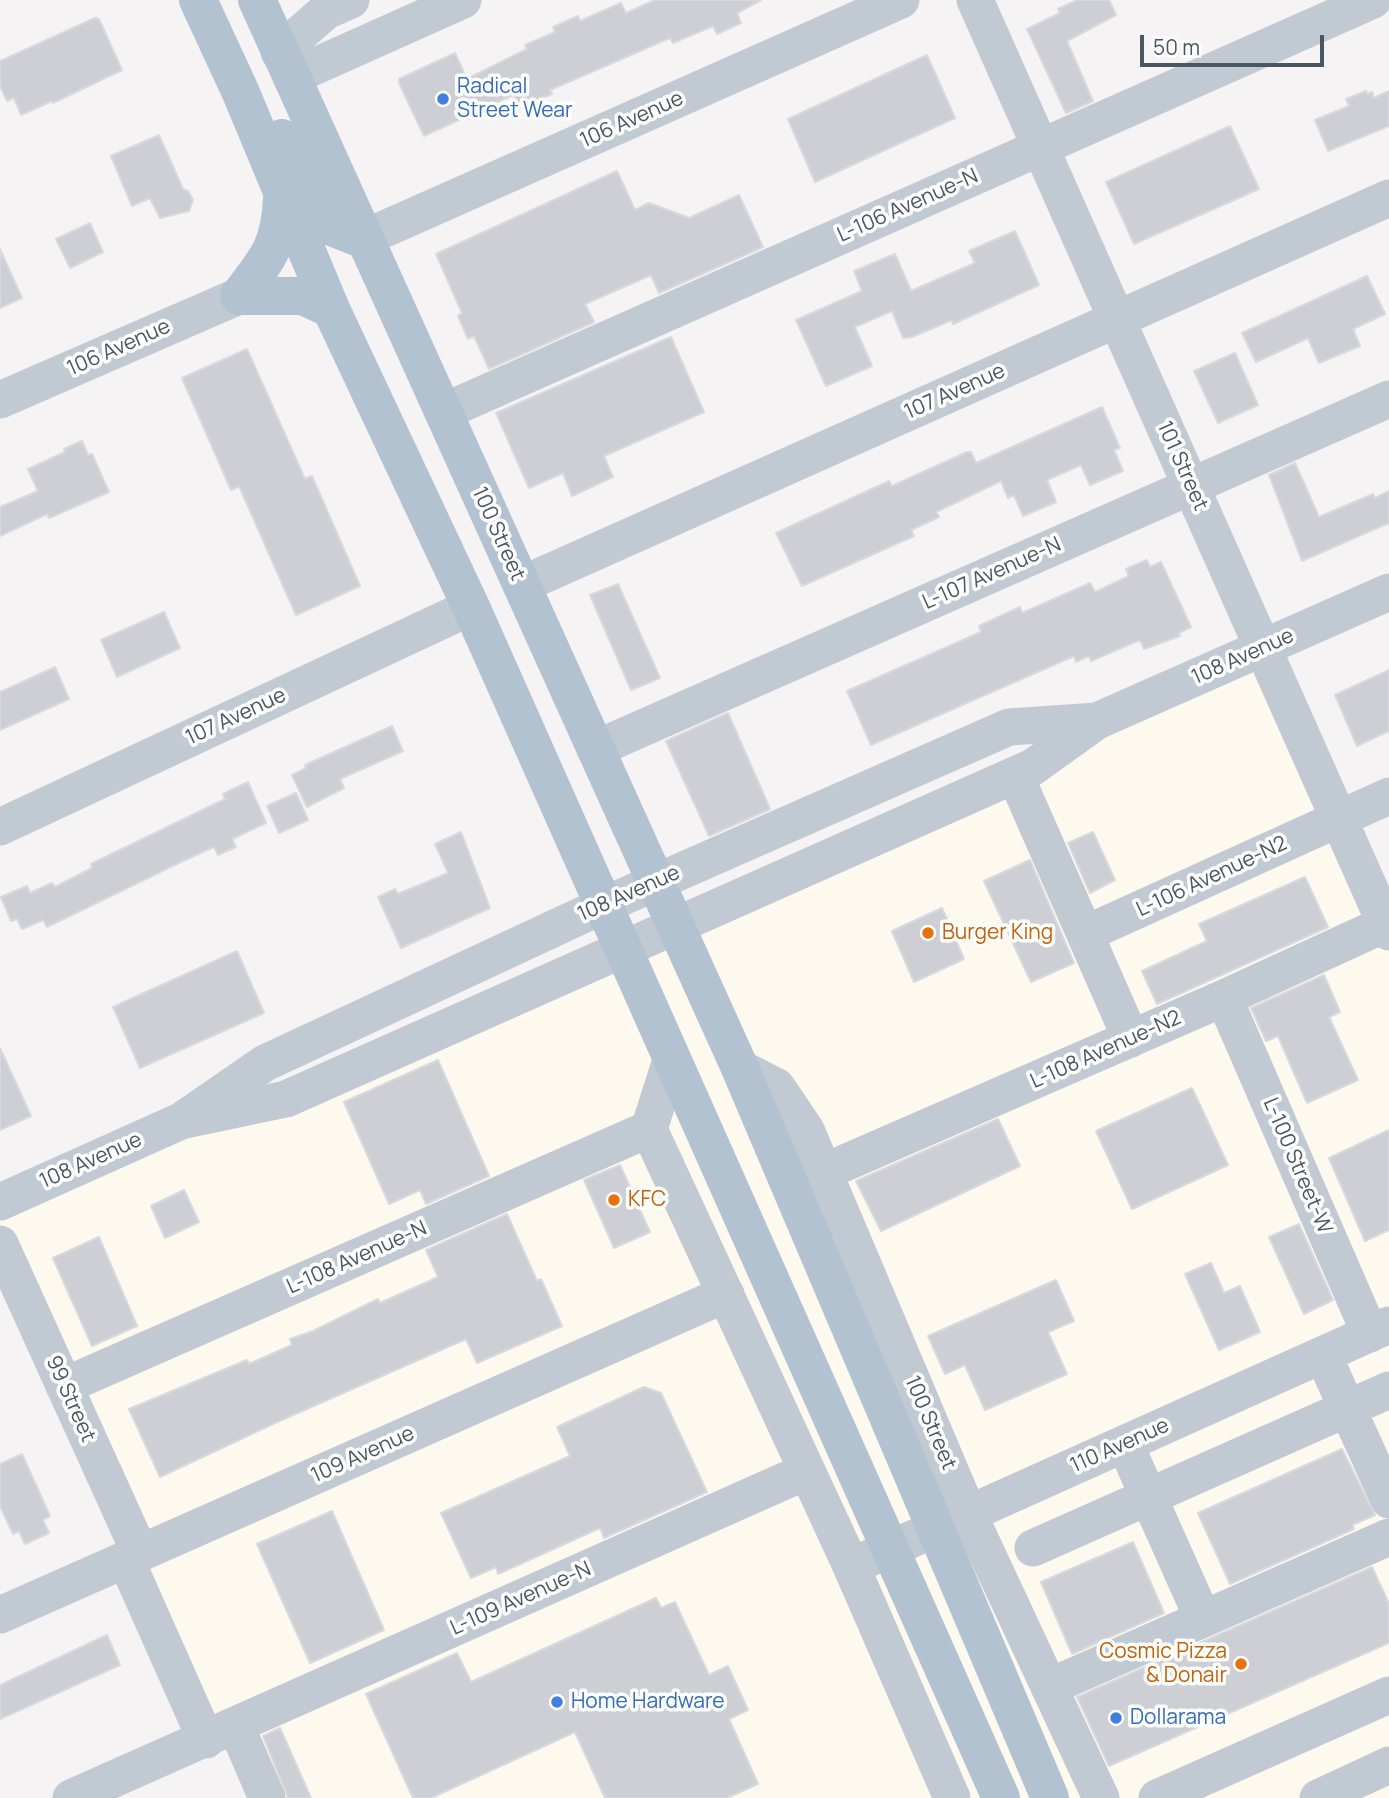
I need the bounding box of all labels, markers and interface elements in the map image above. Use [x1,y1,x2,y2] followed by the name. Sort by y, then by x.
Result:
[1144,21,1328,65] scale bar
[1153,33,1200,61] text: 50 m
[457,74,573,124] place label: Radical Street Wear
[577,86,687,154] street label: 106 Avenue
[435,91,451,107] marker: Radical Street Wear
[834,164,982,248] street label: L-106 Avenue-N
[64,314,174,382] street label: 106 Avenue
[901,359,1009,425] street label: 107 Avenue
[1151,417,1213,515] street label: 101 Street
[466,483,530,585] street label: 100 Street
[919,532,1065,616] street label: L-107 Avenue-N
[1188,623,1298,691] street label: 108 Avenue
[182,683,290,751] street label: 107 Avenue
[1133,831,1291,923] street label: L-106 Avenue-N2
[574,860,684,928] street label: 108 Avenue
[942,920,1053,946] place label: Burger King
[920,925,936,941] marker: Burger King
[1027,1005,1185,1095] street label: L-108 Avenue-N2
[1257,1094,1337,1238] street label: L-100 Street-W
[36,1127,146,1195] street label: 108 Avenue
[628,1187,666,1213] place label: KFC
[606,1192,622,1208] marker: KFC
[283,1216,431,1300] street label: L-108 Avenue-N
[40,1352,100,1446] street label: 99 Street
[899,1372,961,1474] street label: 100 Street
[1067,1413,1173,1479] street label: 110 Avenue
[308,1421,418,1489] street label: 109 Avenue
[447,1557,595,1641] street label: L-109 Avenue-N
[1099,1639,1227,1689] place label: Cosmic Pizza & Donair
[1233,1656,1249,1672] marker: Cosmic Pizza & Donair
[571,1689,725,1715] place label: Home Hardware
[549,1694,565,1710] marker: Home Hardware
[1130,1705,1226,1731] place label: Dollarama
[1108,1710,1124,1726] marker: Dollarama

